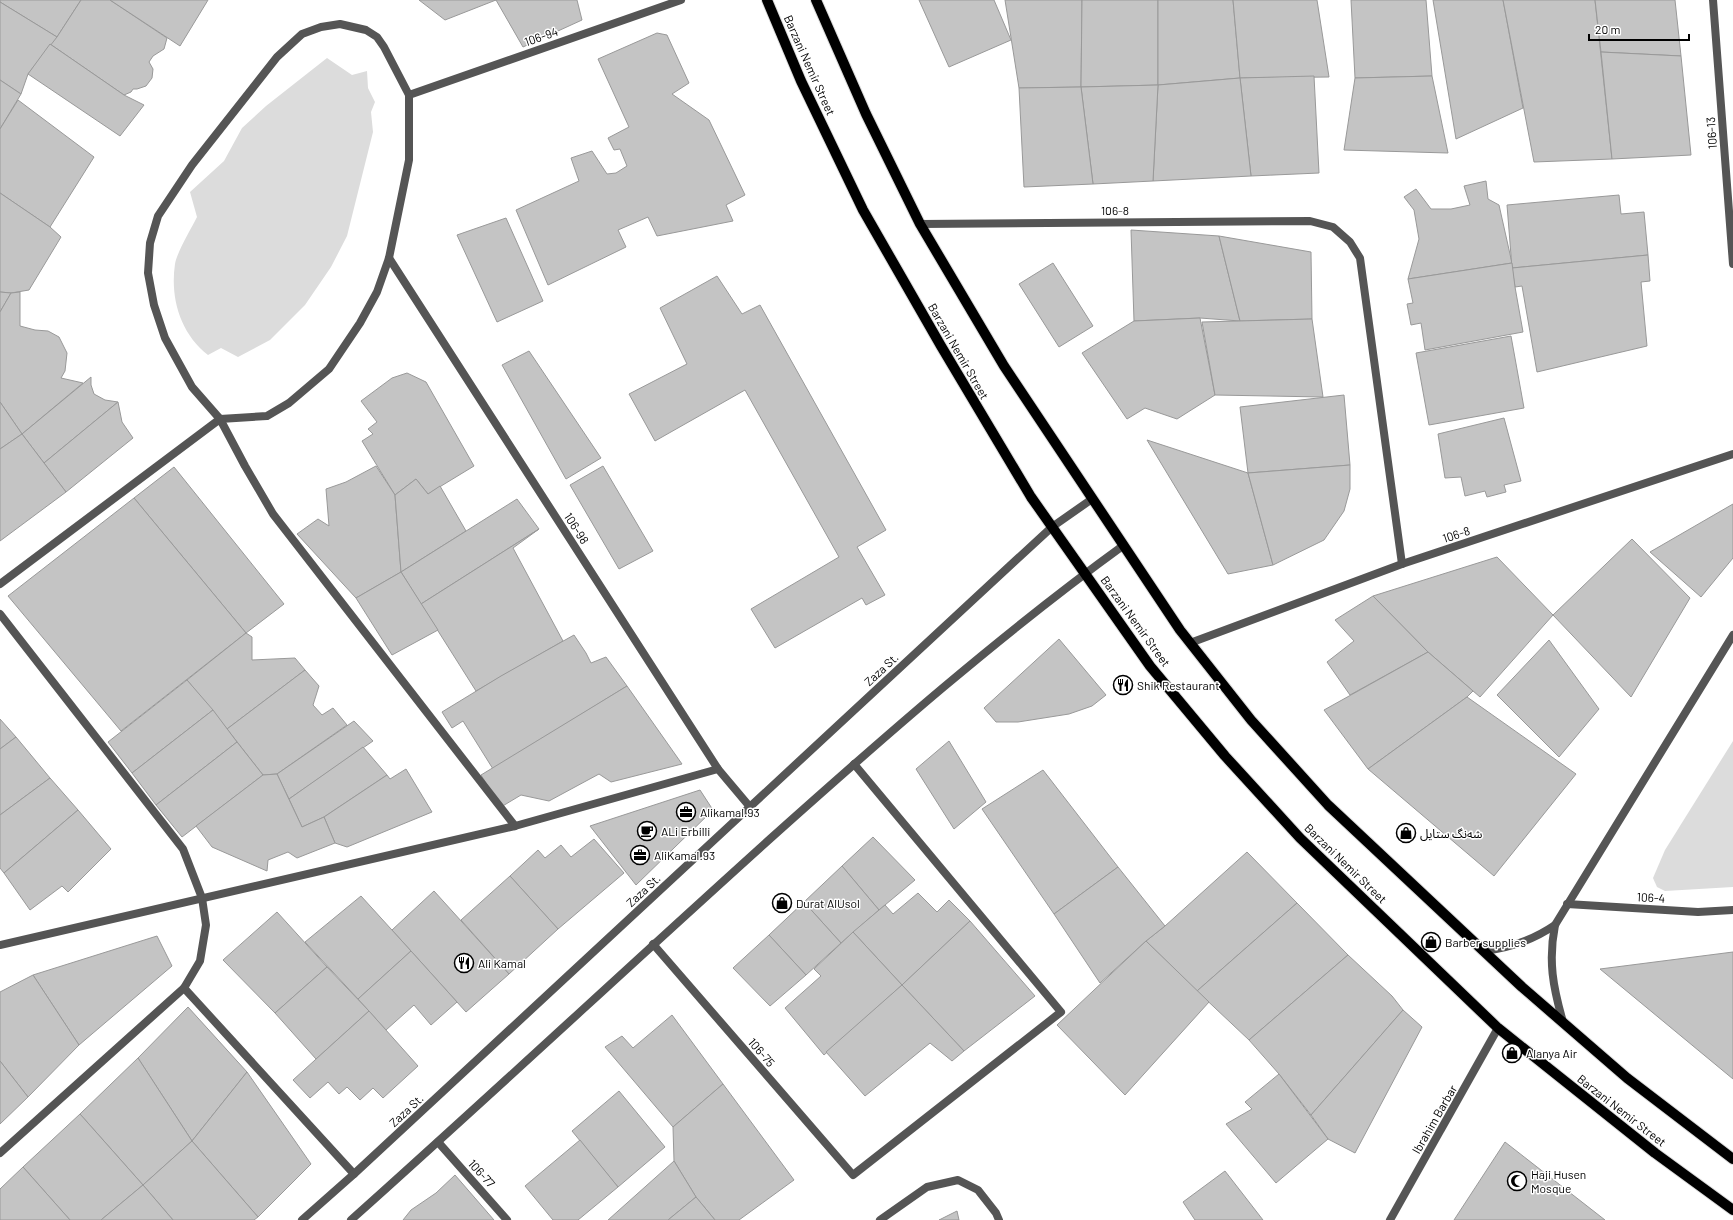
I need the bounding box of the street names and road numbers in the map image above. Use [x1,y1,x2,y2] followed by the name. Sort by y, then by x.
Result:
[782,13,838,117] street label: Barzani Nemir Street
[522,24,560,48] street label: 106-94
[1703,116,1719,150] street label: 106-13
[1101,203,1129,217] street label: 106-8
[926,301,992,401] street label: Barzani Nemir Street
[562,510,592,546] street label: 106-98
[1440,523,1472,545] street label: 106-8
[1098,573,1174,669] street label: Barzani Nemir Street
[861,650,901,688] street label: Zaza St.
[1302,820,1390,906] street label: Barzani Nemir Street
[623,871,663,909] street label: Zaza St.
[1636,889,1666,905] street label: 106-4
[746,1035,778,1069] street label: 106-75
[1575,1071,1669,1149] street label: Barzani Nemir Street
[1409,1082,1460,1156] street label: Ibrahim Barbar
[386,1091,426,1129] street label: Zaza St.
[466,1156,498,1190] street label: 106-77

